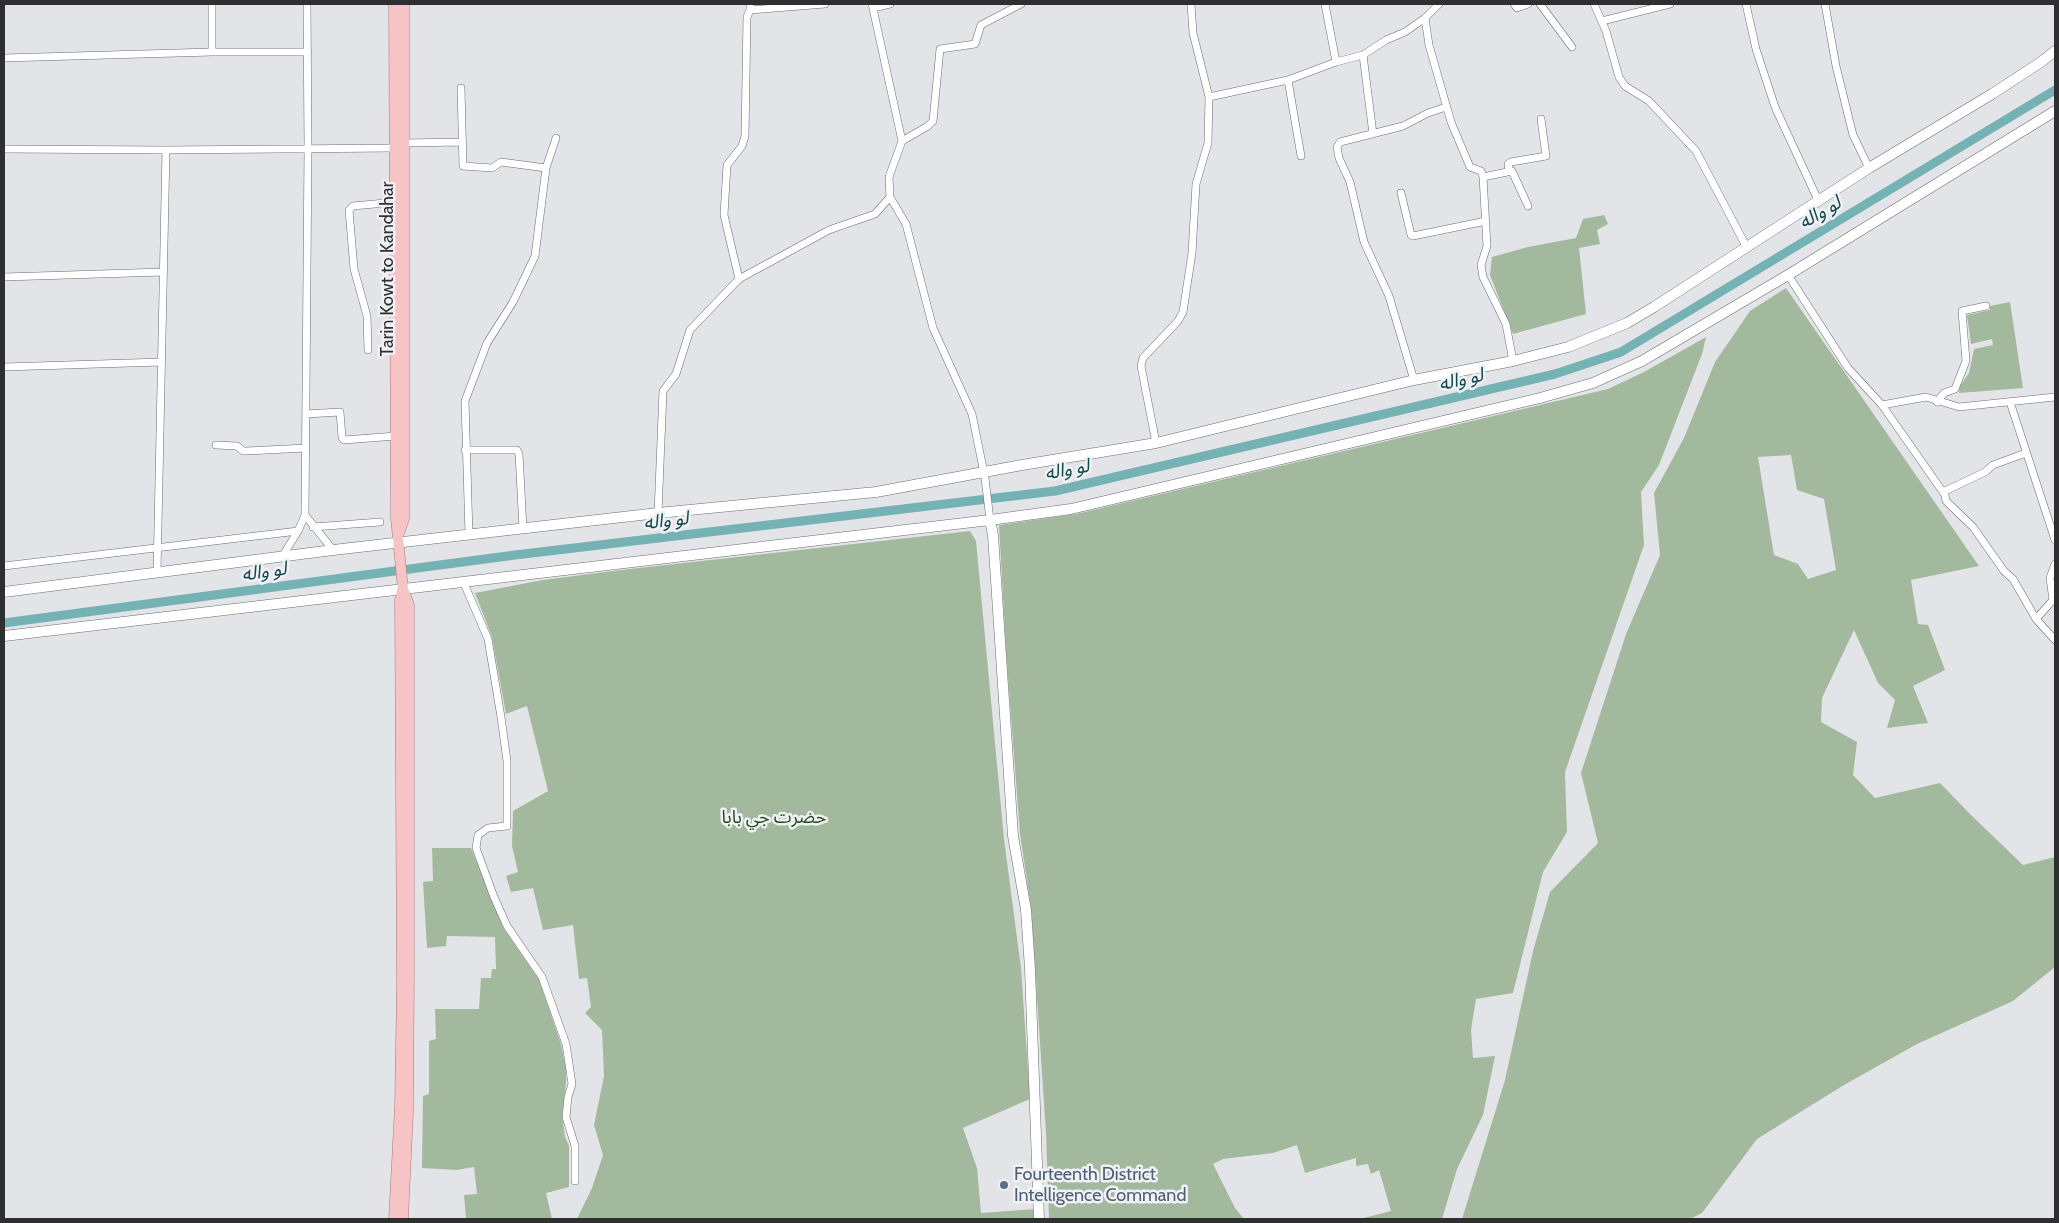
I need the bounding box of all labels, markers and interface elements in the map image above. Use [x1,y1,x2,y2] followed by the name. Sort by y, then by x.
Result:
[377,182,399,356] street label: Tarin Kowt to Kandahar
[1795,192,1845,234] water label: لو واله
[1437,364,1485,396] water label: لو واله
[1043,455,1091,485] water label: لو واله
[642,507,690,535] water label: لو واله
[240,558,288,586] water label: لو واله
[722,807,826,829] park label: حضرت جي بابا
[1014,1164,1186,1206] place label: Fourteenth District Intelligence Command
[998,1179,1010,1191] marker: Fourteenth District Intelligence Command

